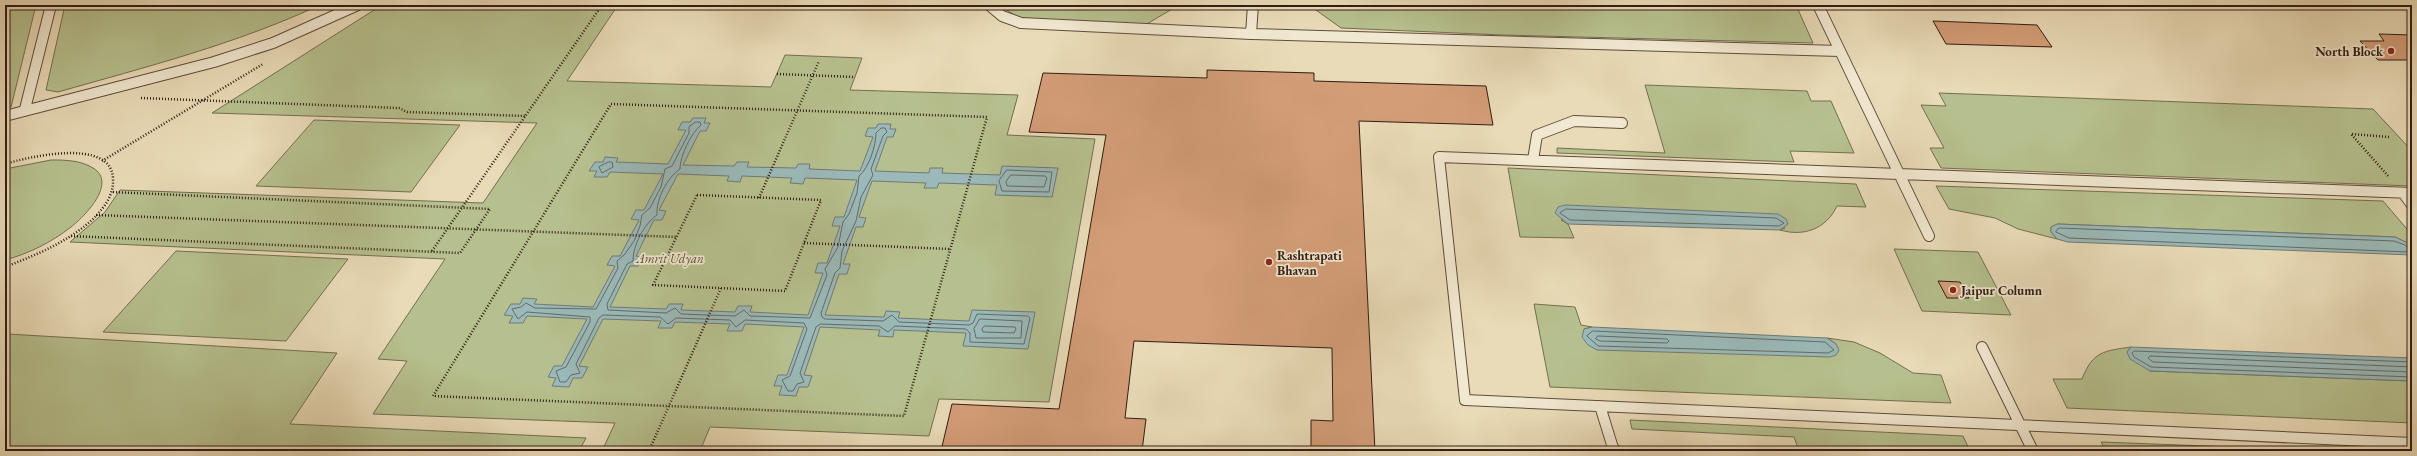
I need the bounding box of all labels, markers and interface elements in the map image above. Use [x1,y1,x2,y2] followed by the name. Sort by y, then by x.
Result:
[2315,43,2384,60] place label: North Block
[2386,46,2396,56] marker: North Block
[1277,247,1342,279] place label: Rashtrapati Bhavan
[635,250,704,267] park label: Amrit Udyan
[1264,257,1274,267] marker: Rashtrapati Bhavan
[1959,282,2043,299] place label: Jaipur Column
[1948,285,1958,295] marker: Jaipur Column

